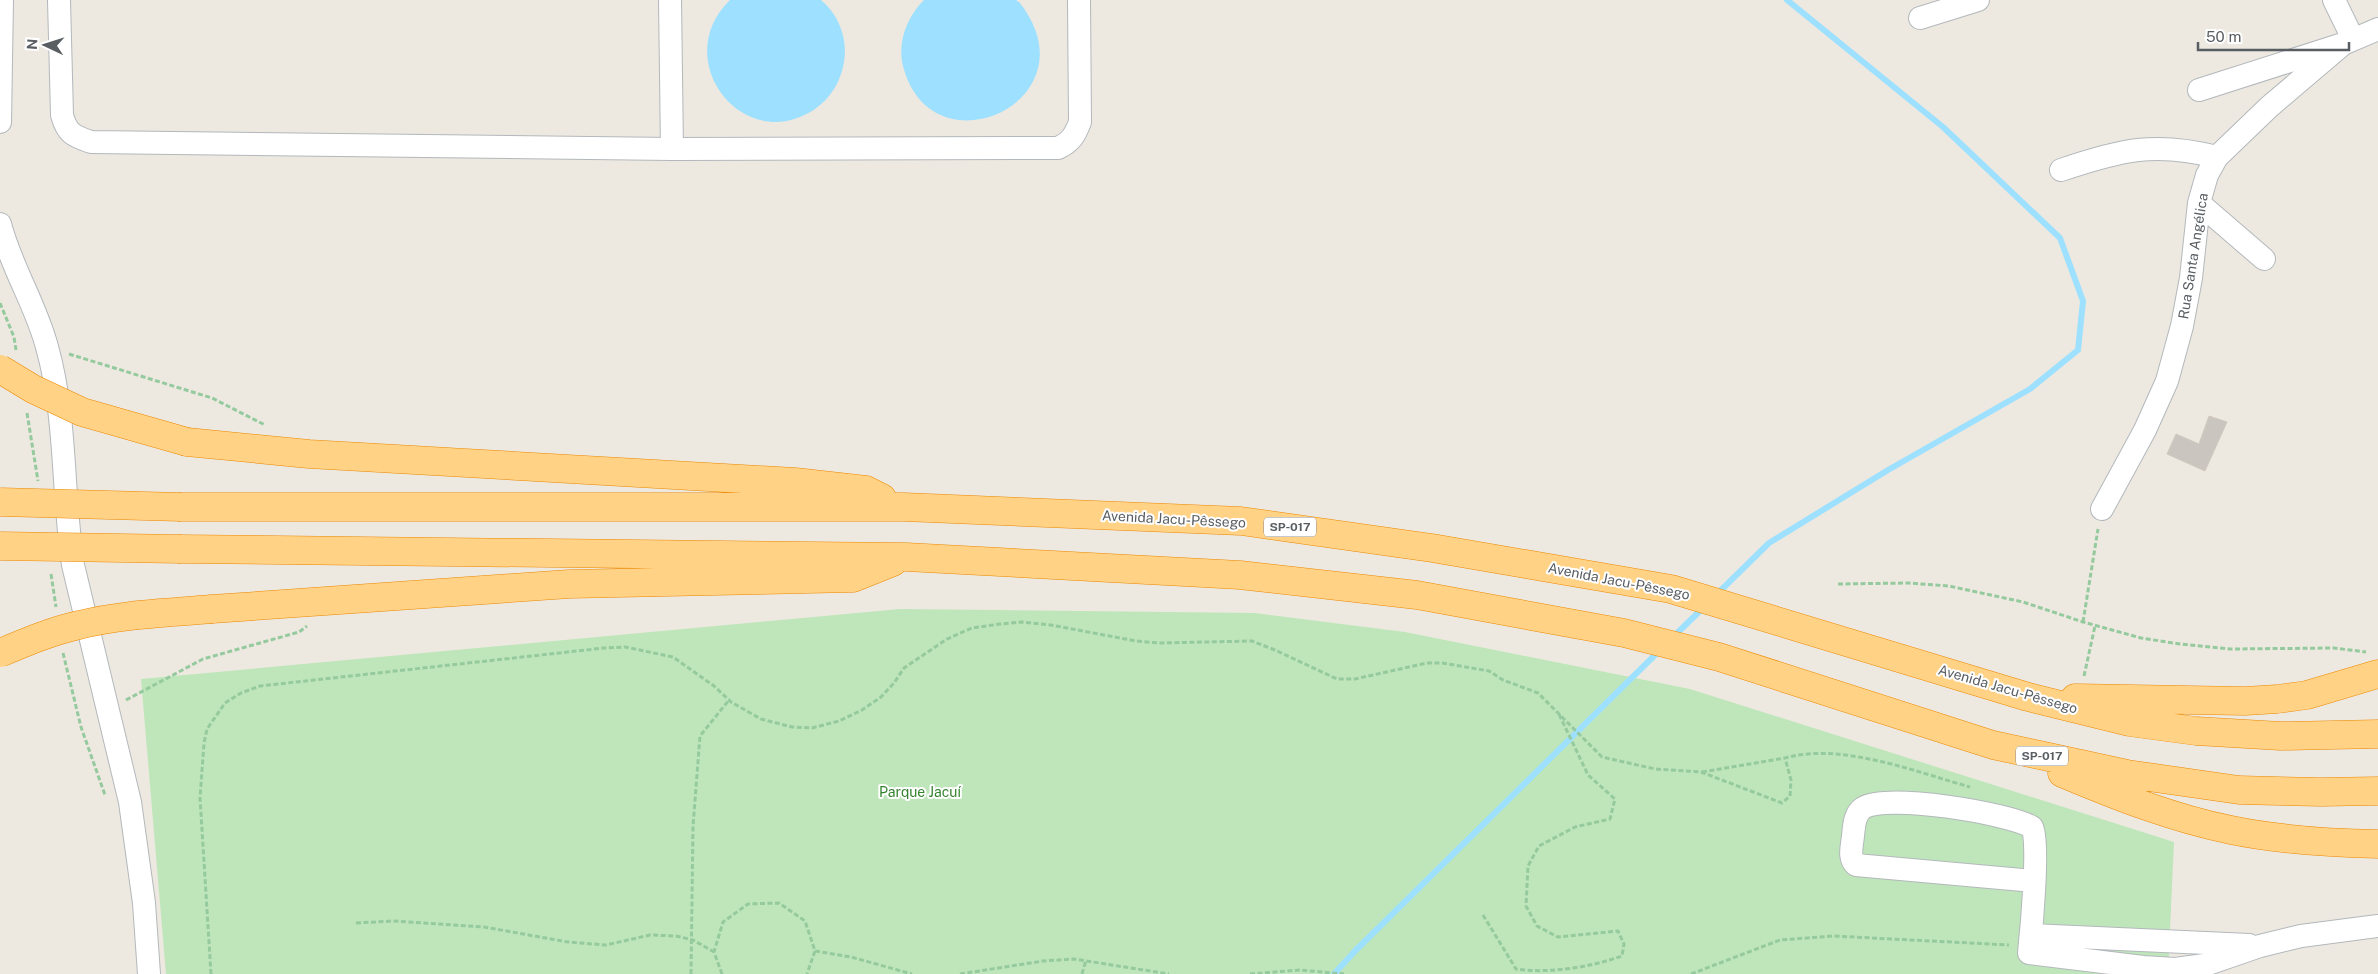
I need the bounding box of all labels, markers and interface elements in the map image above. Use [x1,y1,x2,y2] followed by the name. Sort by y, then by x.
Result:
[20,20,70,70] north arrow
[2198,20,2349,52] scale bar
[2206,28,2241,45] text: 50 m
[24,38,40,50] text: N
[2175,192,2211,320] street label: Rua Santa Angélica
[1102,507,1247,531] street label: Avenida Jacu-Pêssego
[1264,518,1316,536] road number: SP-017
[1547,559,1691,603] street label: Avenida Jacu-Pêssego
[1936,661,2080,717] street label: Avenida Jacu-Pêssego
[2016,746,2068,766] road number: SP-017
[879,784,962,800] park label: Parque Jacuí

